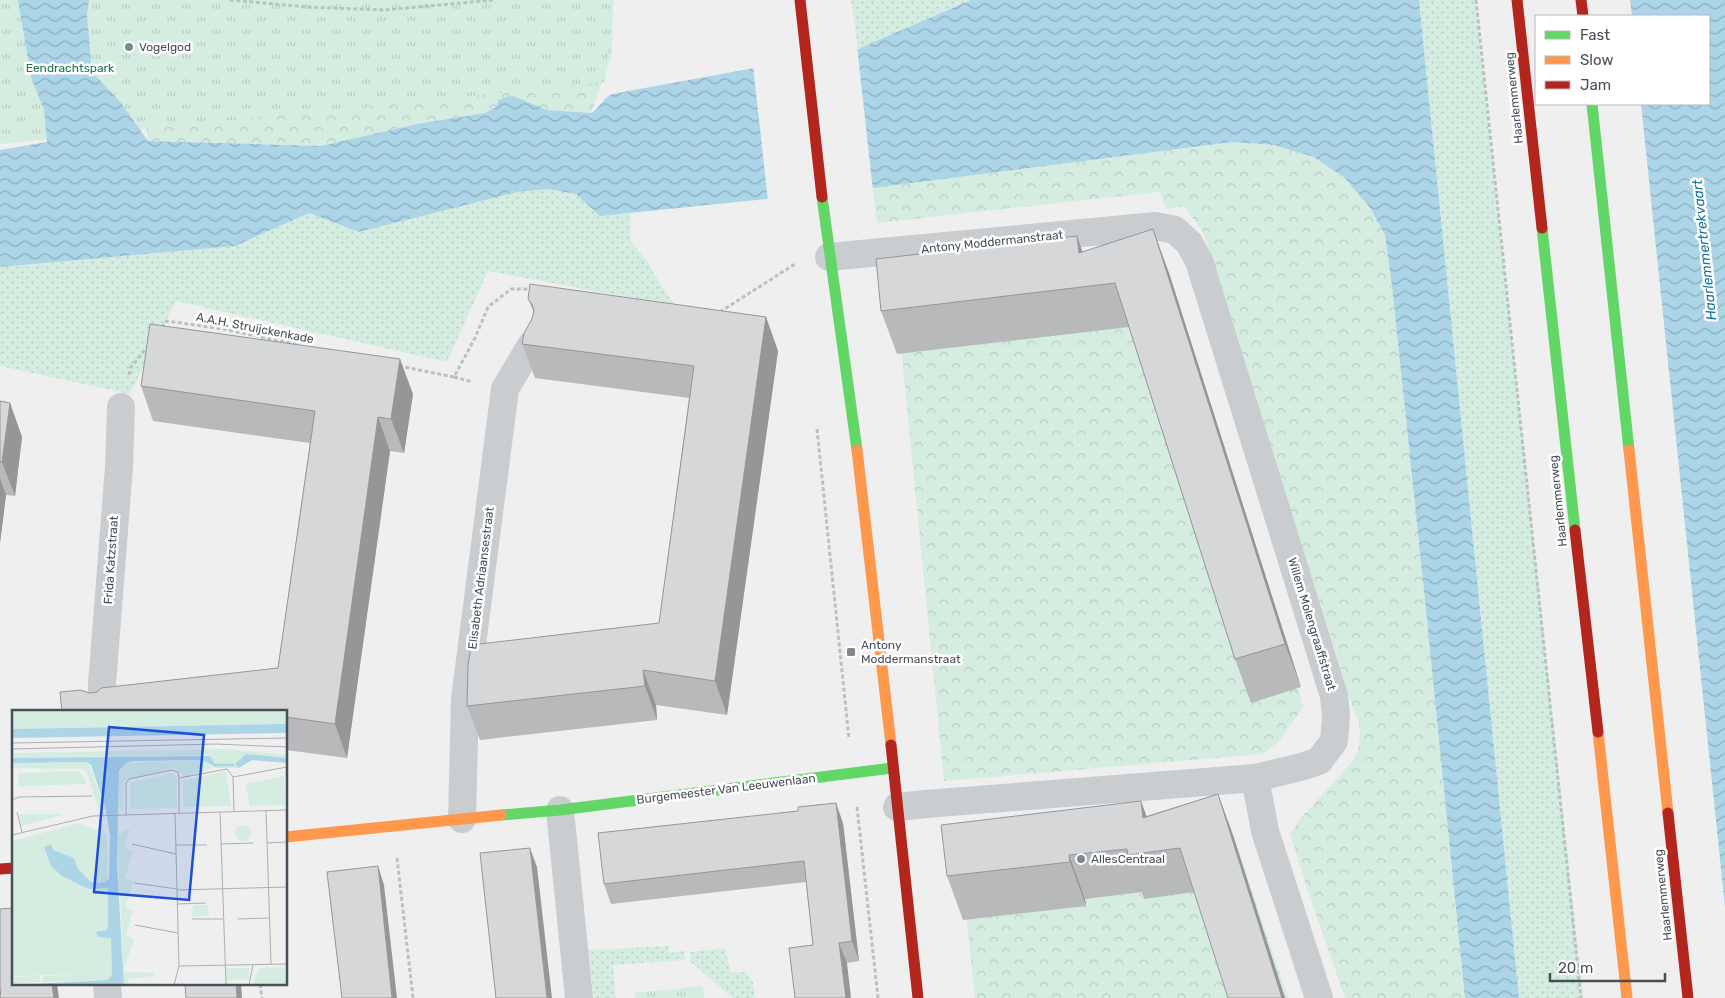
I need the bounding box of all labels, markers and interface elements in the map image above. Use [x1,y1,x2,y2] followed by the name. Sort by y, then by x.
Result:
[1535,15,1710,105] legend
[1580,26,1610,44] text: Fast
[139,40,191,54] place label: Vogelgod
[123,41,135,53] marker: Vogelgod
[1580,51,1613,69] text: Slow
[1502,52,1526,144] street label: Haarlemmerweg
[26,61,115,75] park label: Eendrachtspark
[1580,76,1611,94] text: Jam
[1689,178,1720,321] water label: Haarlemmertrekvaart
[920,228,1064,256] street label: Antony Moddermanstraat
[195,310,315,346] street label: A.A.H. Struijckenkade
[1546,455,1570,547] street label: Haarlemmerweg
[465,506,497,650] street label: Elisabeth Adriaansestraat
[101,515,121,605] street label: Frida Katzstraat
[1285,556,1339,692] street label: Willem Molengraaffstraat
[861,638,961,666] place label: Antony Moddermanstraat
[845,646,857,658] marker: Antony Moddermanstraat
[12,710,288,986] inset map
[636,771,816,807] street label: Burgemeester Van Leeuwenlaan
[1651,849,1675,941] street label: Haarlemmerweg
[1091,852,1165,866] place label: AllesCentraal
[1075,853,1087,865] marker: AllesCentraal
[1550,950,1665,982] scale bar
[1558,959,1593,977] text: 20 m

